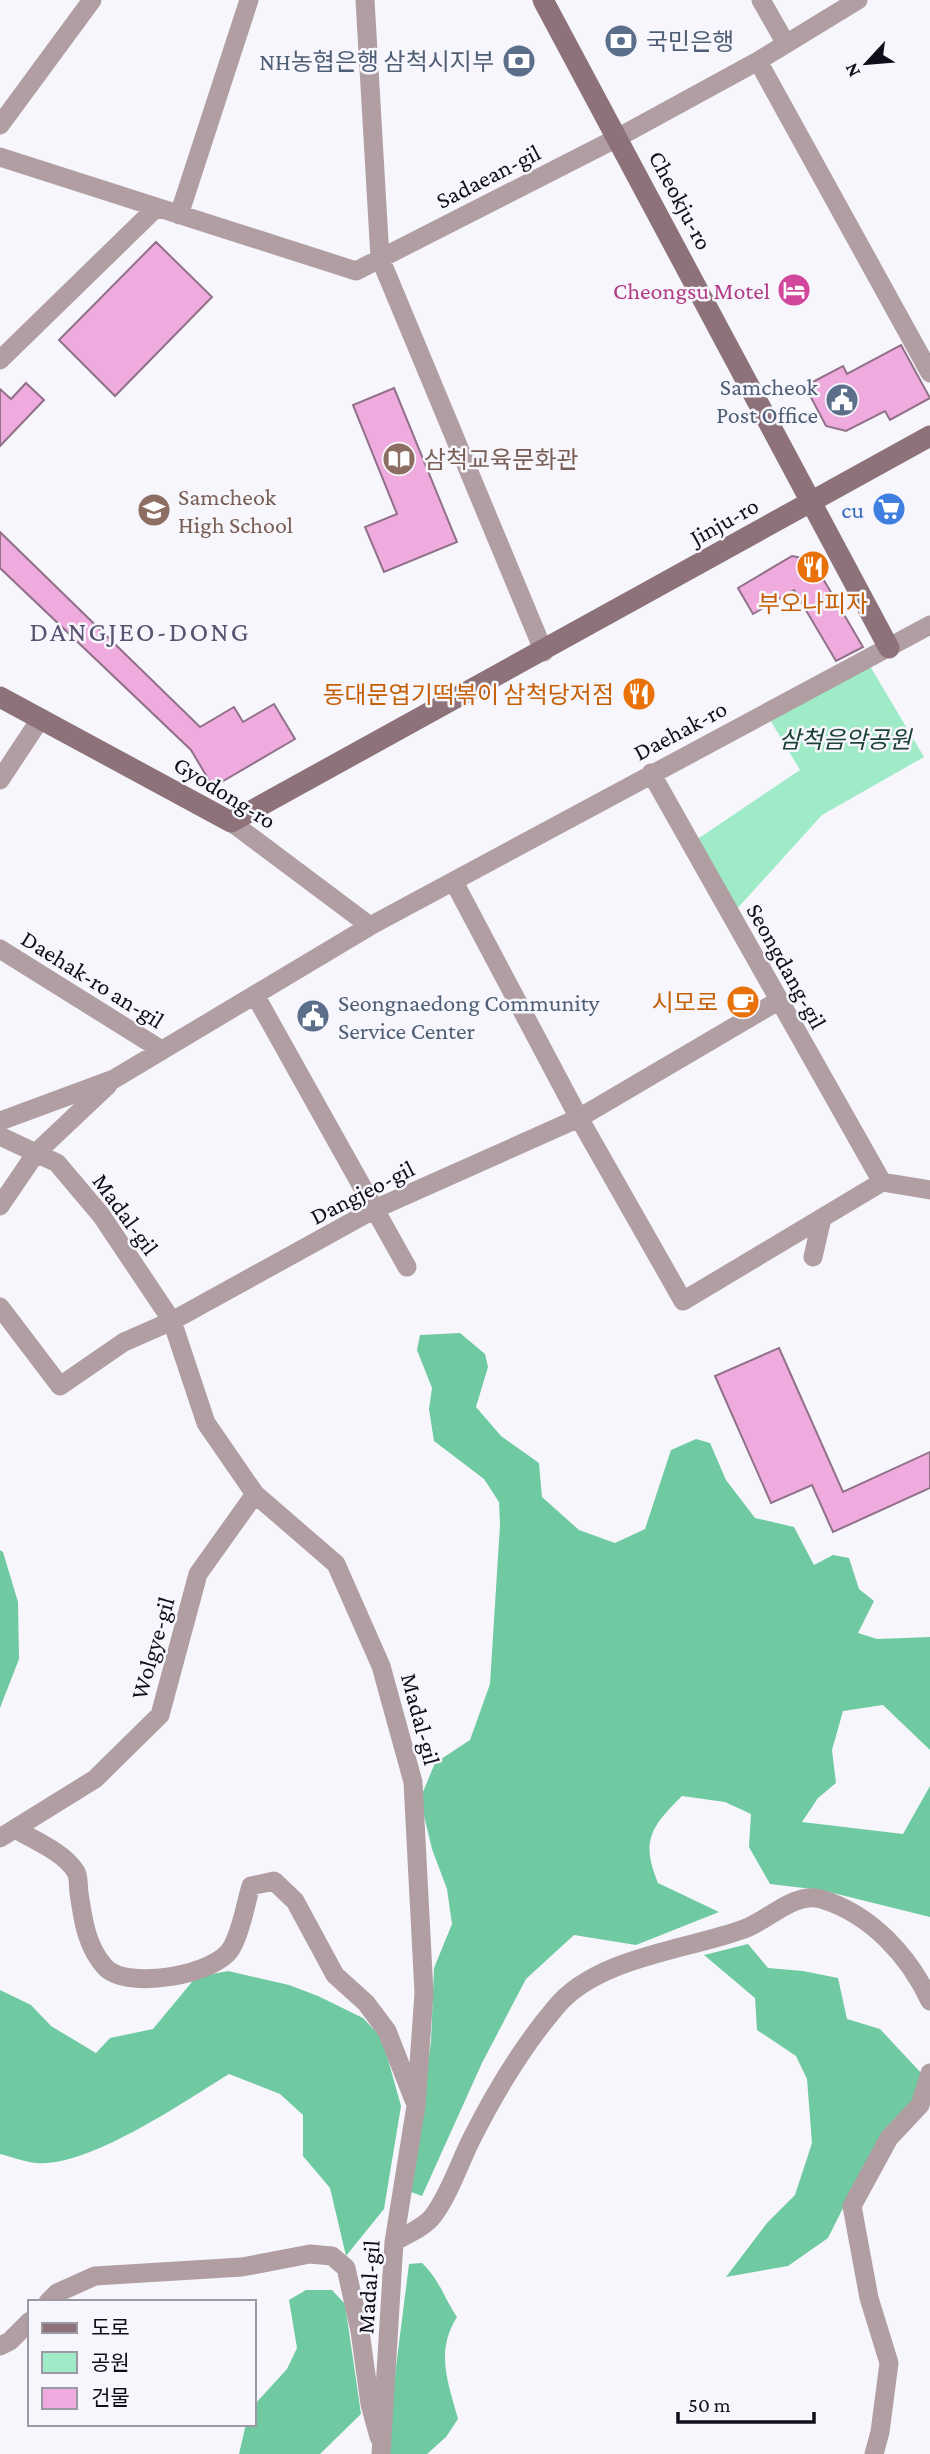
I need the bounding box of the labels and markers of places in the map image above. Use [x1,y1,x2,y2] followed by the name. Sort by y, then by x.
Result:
[602,22,640,60] bank icon: 국민은행
[646,28,734,55] place label: 국민은행
[500,42,538,80] bank icon: NH농협은행 삼척시지부
[259,48,494,75] place label: NH농협은행 삼척시지부
[775,271,813,309] hotel icon: Cheongsu Motel
[613,277,770,304] place label: Cheongsu Motel
[716,373,819,428] place label: Samcheok Post Office
[823,381,861,419] public building icon: Samcheok Post Office
[380,440,418,478] library icon: 삼척교육문화관
[424,446,579,473] place label: 삼척교육문화관
[178,483,293,538] place label: Samcheok High School
[870,490,908,528] supermarket icon: cu
[135,491,173,529] school or university icon: Samcheok High School
[841,496,864,523] place label: cu
[794,548,832,586] restaurant icon: 부오나피자
[758,590,868,617] place label: 부오나피자
[620,675,658,713] restaurant icon: 동대문엽기떡볶이 삼척당저점
[322,681,614,708] place label: 동대문엽기떡볶이 삼척당저점
[724,983,762,1021] cafe icon: 시모로
[338,989,600,1044] place label: Seongnaedong Community Service Center
[652,989,718,1016] place label: 시모로
[294,997,332,1035] public building icon: Seongnaedong Community Service Center

